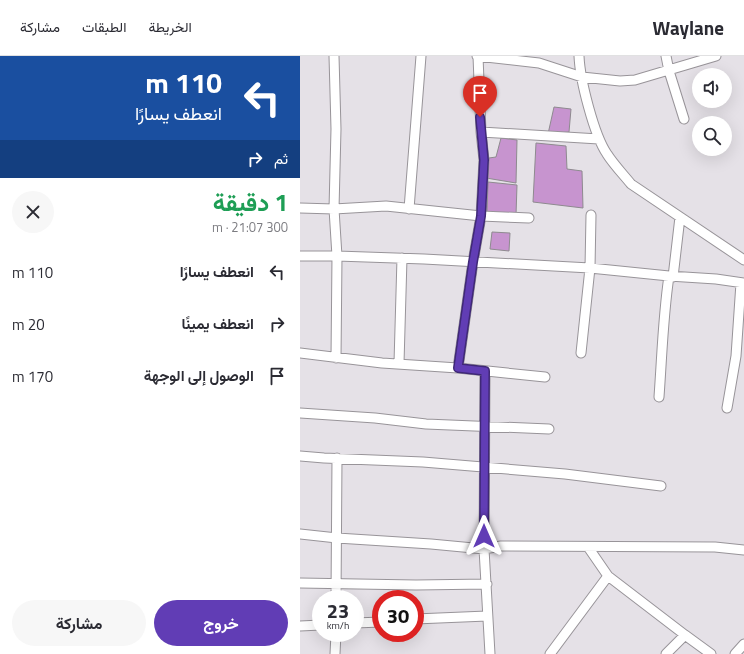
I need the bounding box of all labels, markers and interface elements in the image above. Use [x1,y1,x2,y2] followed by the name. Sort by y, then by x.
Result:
[653,13,724,42] text: Waylane
[20,16,60,37] text: مشاركة
[82,16,126,37] text: الطبقات
[148,16,192,37] text: الخريطة
[145,61,222,104] text: 110 m
[692,68,732,156] map controls
[692,68,732,108] button: sound
[236,72,288,124] icon: left
[463,76,497,117] pin
[469,82,491,104] icon: arrive
[135,100,222,127] text: انعطف يسارًا
[692,116,732,156] button: search
[274,147,288,170] text: ثم
[244,148,266,170] icon: right
[213,184,288,220] text: 1 دقيقة
[12,191,54,233] button: close
[212,217,288,237] text: 300 m · 21:07
[180,260,254,283] text: انعطف يسارًا
[12,261,53,284] text: 110 m
[266,261,288,283] icon: left
[182,312,254,335] text: انعطف يمينًا
[12,313,45,336] text: 20 m
[266,313,288,335] icon: right
[144,364,254,387] text: الوصول إلى الوجهة
[12,365,53,388] text: 170 m
[266,365,288,387] icon: arrive
[463,515,505,557] position arrow
[372,590,424,642] speed limit sign: 30
[327,595,349,626] text: 23
[12,600,146,646] button: مشاركة
[154,600,288,646] button: خروج
[327,618,349,633] text: km/h

